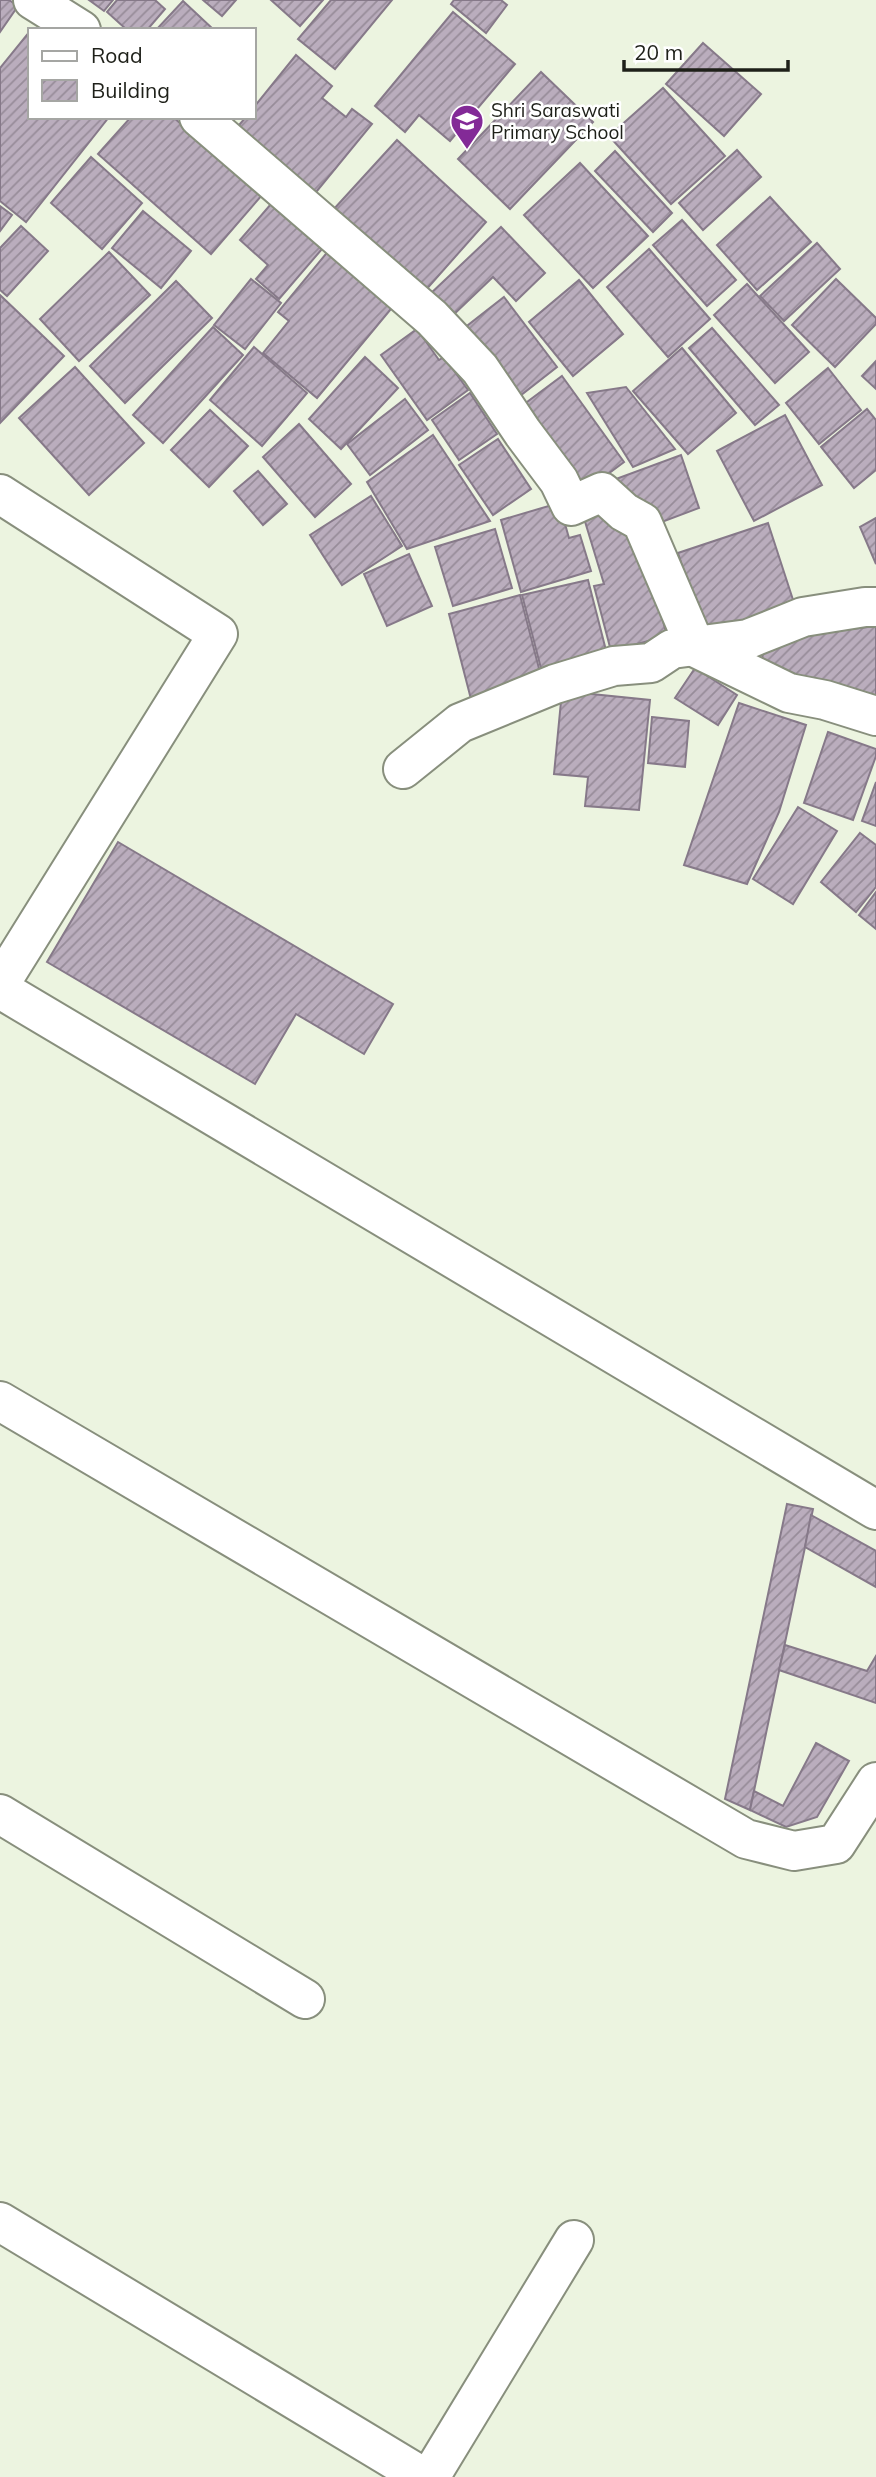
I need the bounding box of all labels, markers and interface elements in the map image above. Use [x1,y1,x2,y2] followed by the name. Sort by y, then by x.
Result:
[28,28,256,119] legend
[624,28,788,72] scale bar
[634,39,683,65] text: 20 m
[91,42,142,68] text: Road
[91,77,170,103] text: Building
[491,98,624,144] place label: Shri Saraswati Primary School
[448,102,486,151] school or university icon: Shri Saraswati Primary School

